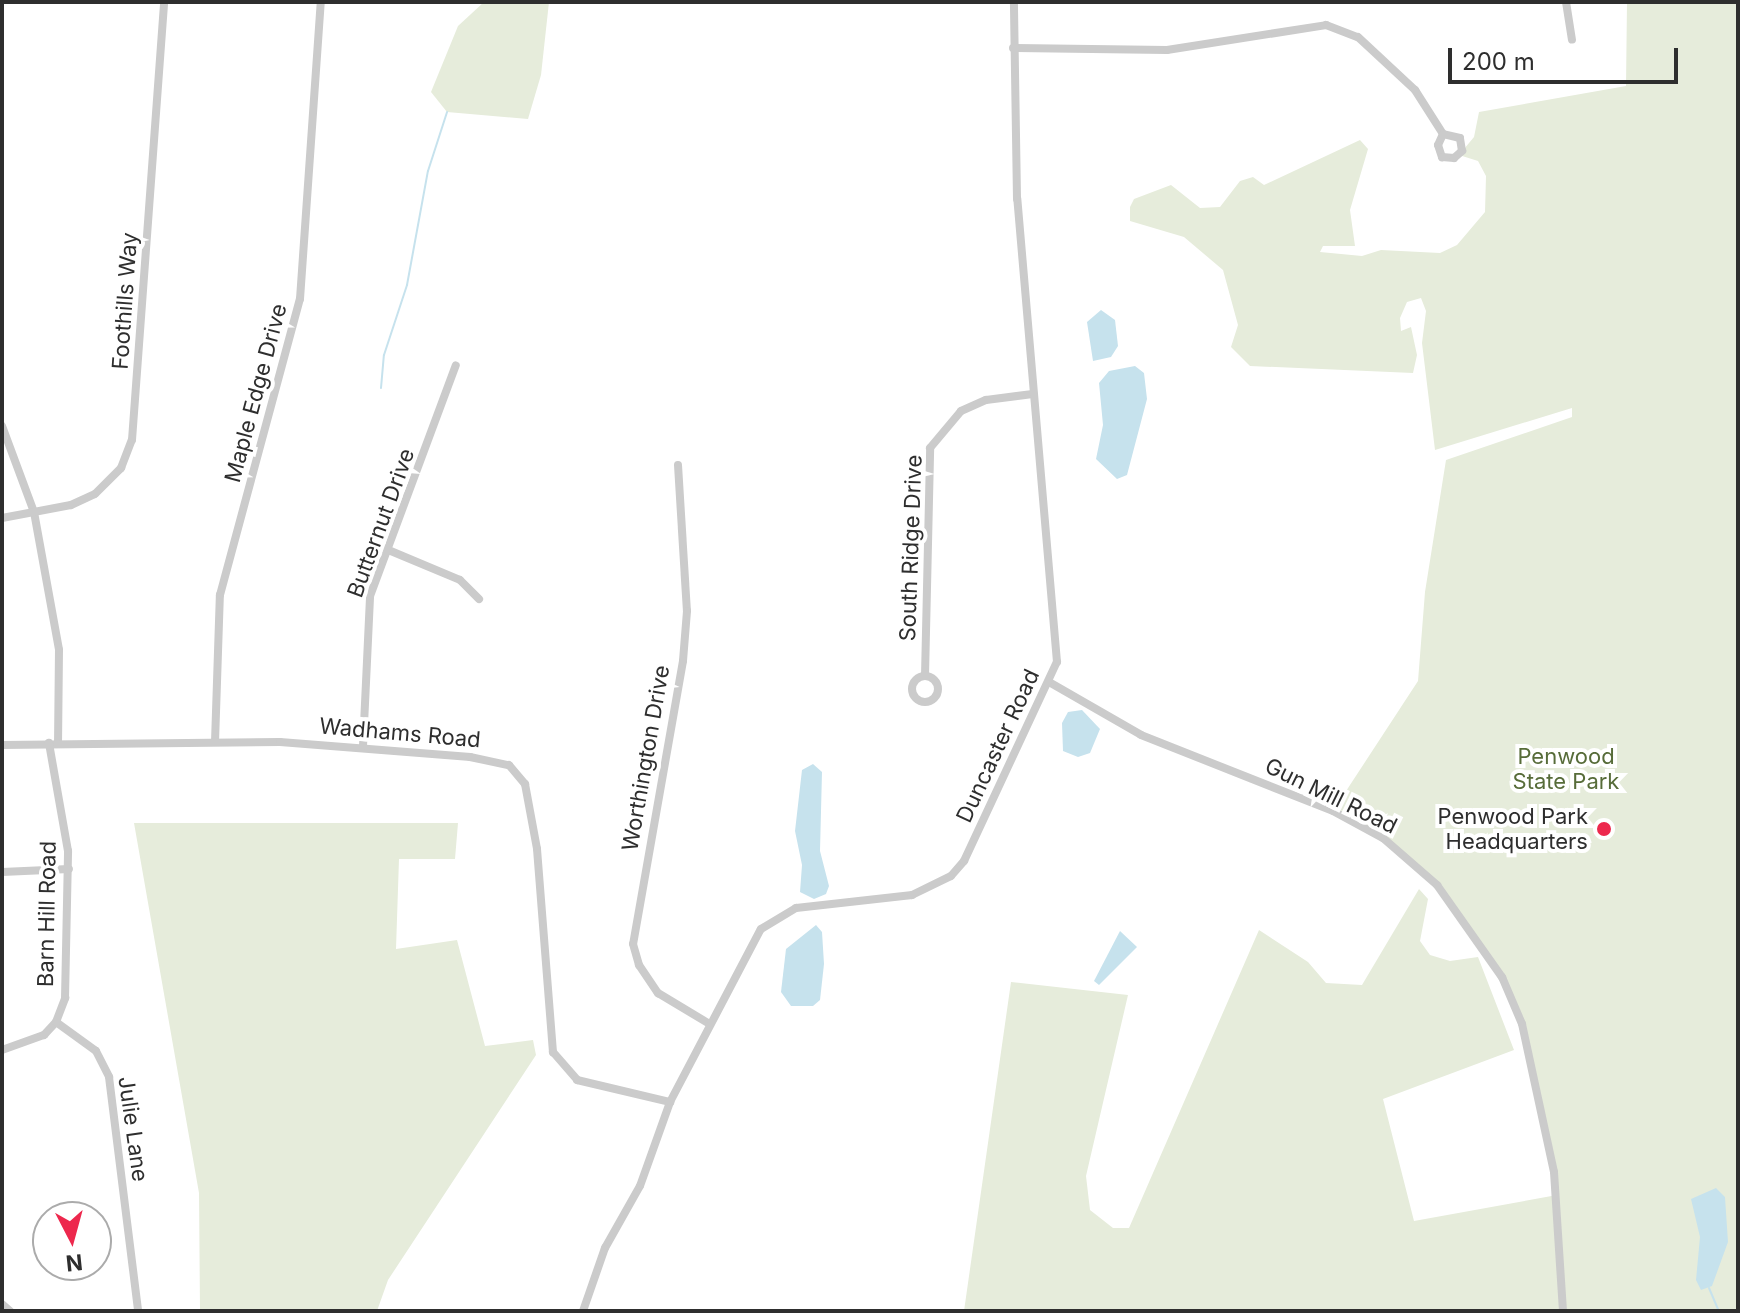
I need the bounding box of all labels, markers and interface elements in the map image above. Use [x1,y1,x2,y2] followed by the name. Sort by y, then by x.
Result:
[1452,32,1682,82] scale bar
[1462,47,1535,76] text: 200 m
[107,232,143,370] street label: Foothills Way
[219,301,293,485] street label: Maple Edge Drive
[342,445,420,601] street label: Butternut Drive
[895,454,927,642] street label: South Ridge Drive
[617,663,675,853] street label: Worthington Drive
[951,665,1045,827] street label: Duncaster Road
[318,713,482,753] street label: Wadhams Road
[1513,743,1619,794] park label: Penwood State Park
[1261,753,1401,839] street label: Gun Mill Road
[1437,803,1588,854] place label: Penwood Park Headquarters
[1595,820,1613,838] marker: Penwood Park Headquarters
[33,841,61,987] street label: Barn Hill Road
[113,1075,153,1183] street label: Julie Lane
[32,1201,112,1281] north arrow
[65,1249,84,1277] text: N

